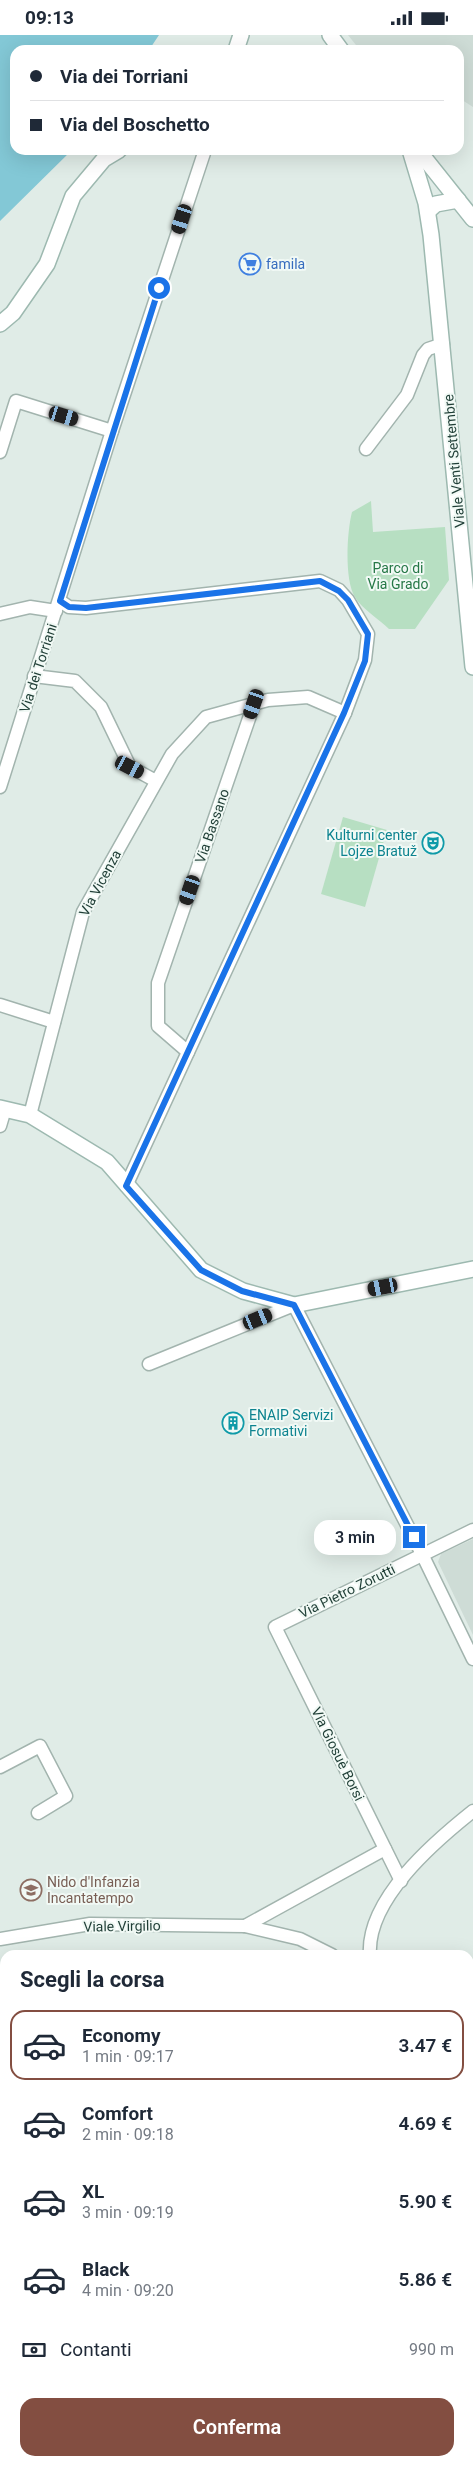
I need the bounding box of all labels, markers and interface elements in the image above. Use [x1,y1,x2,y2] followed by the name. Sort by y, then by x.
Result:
[25,6,74,29] text: 09:13
[60,65,188,88] text: Via dei Torriani
[60,113,210,136] text: Via del Boschetto
[170,202,193,236] car
[238,252,262,276] supermarket icon: famila
[266,256,305,272] place label: famila
[148,277,170,299] route start
[440,394,468,528] street label: Viale Venti Settembre
[47,404,80,428] car
[368,560,428,592] park label: Parco di Via Grado
[16,621,60,715] street label: Via dei Torriani
[242,687,265,721] car
[113,754,146,780] car
[192,787,232,865] street label: Via Bassano
[326,827,417,859] place label: Kulturni center Lojze Bratuž
[421,831,445,855] theatre icon: Kulturni center Lojze Bratuž
[76,847,124,919] street label: Via Vicenza
[178,873,201,907] car
[366,1277,399,1297] car
[241,1306,274,1332] car
[249,1407,333,1439] place label: ENAIP Servizi Formativi
[221,1411,245,1435] building icon: ENAIP Servizi Formativi
[314,1519,396,1555] callout: 3 min
[403,1526,425,1548] route end
[335,1528,375,1547] text: 3 min
[296,1561,398,1621] street label: Via Pietro Zorutti
[308,1705,368,1803] street label: Via Giosuè Borsi
[47,1874,140,1906] place label: Nido d'Infanzia Incantatempo
[19,1878,43,1902] school or university icon: Nido d'Infanzia Incantatempo
[83,1917,161,1935] street label: Viale Virgilio
[20,1967,165,1992] text: Scegli la corsa
[22,2023,67,2068] icon: car
[82,2024,161,2047] text: Economy
[398,2034,452,2057] text: 3.47 €
[82,2047,174,2066] text: 1 min · 09:17
[22,2101,67,2146] icon: car
[82,2102,153,2125] text: Comfort
[398,2112,452,2135] text: 4.69 €
[82,2125,174,2144] text: 2 min · 09:18
[22,2179,67,2224] icon: car
[82,2180,104,2203] text: XL
[398,2190,452,2213] text: 5.90 €
[82,2203,174,2222] text: 3 min · 09:19
[22,2257,67,2302] icon: car
[82,2258,129,2281] text: Black
[398,2268,452,2291] text: 5.86 €
[82,2281,174,2300] text: 4 min · 09:20
[20,2336,48,2364] icon: cash
[60,2338,132,2361] text: Contanti
[409,2340,454,2359] text: 990 m
[20,2398,454,2456] button: Conferma

